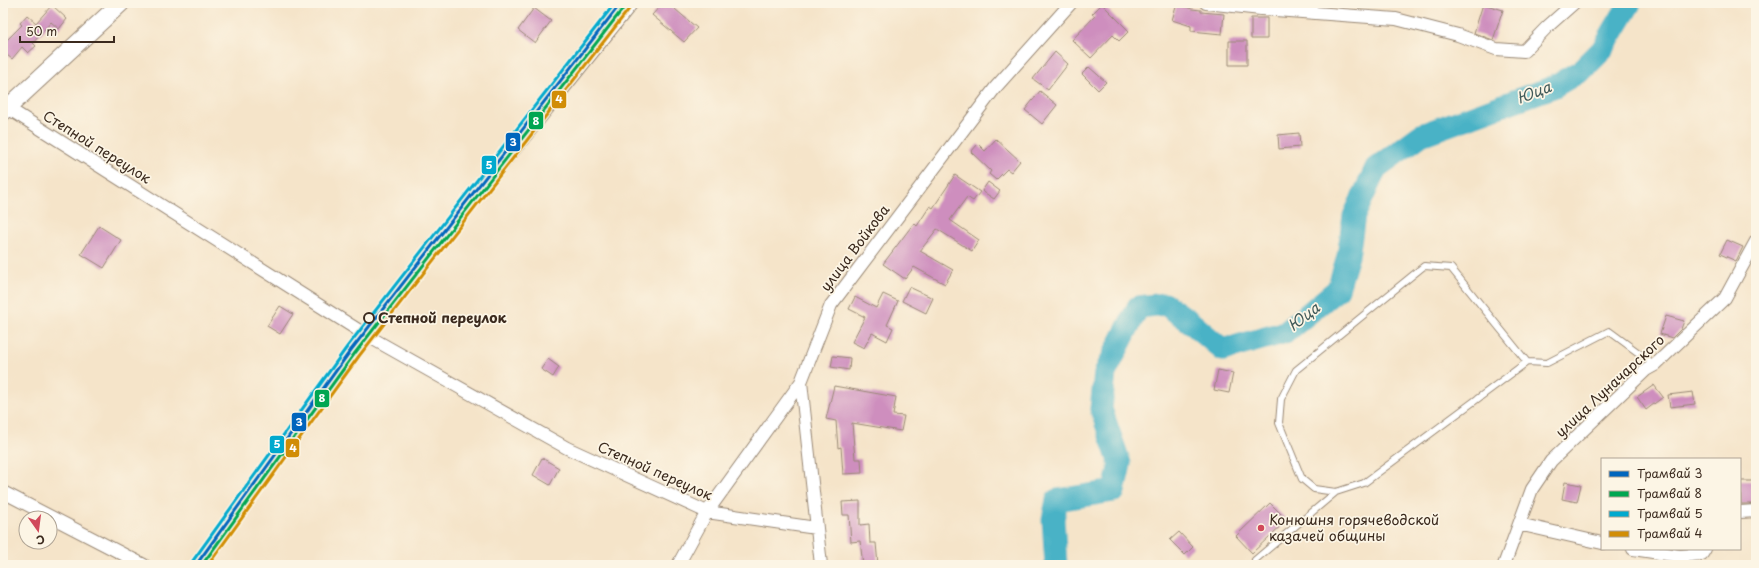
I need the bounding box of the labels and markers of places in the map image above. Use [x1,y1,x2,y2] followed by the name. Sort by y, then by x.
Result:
[378,307,507,328] place label: Степной переулок
[363,312,375,324] marker: Степной переулок
[1269,509,1439,546] place label: Конюшня горячеводской казачей общины
[1256,523,1266,533] marker: Конюшня горячеводской казачей общины

